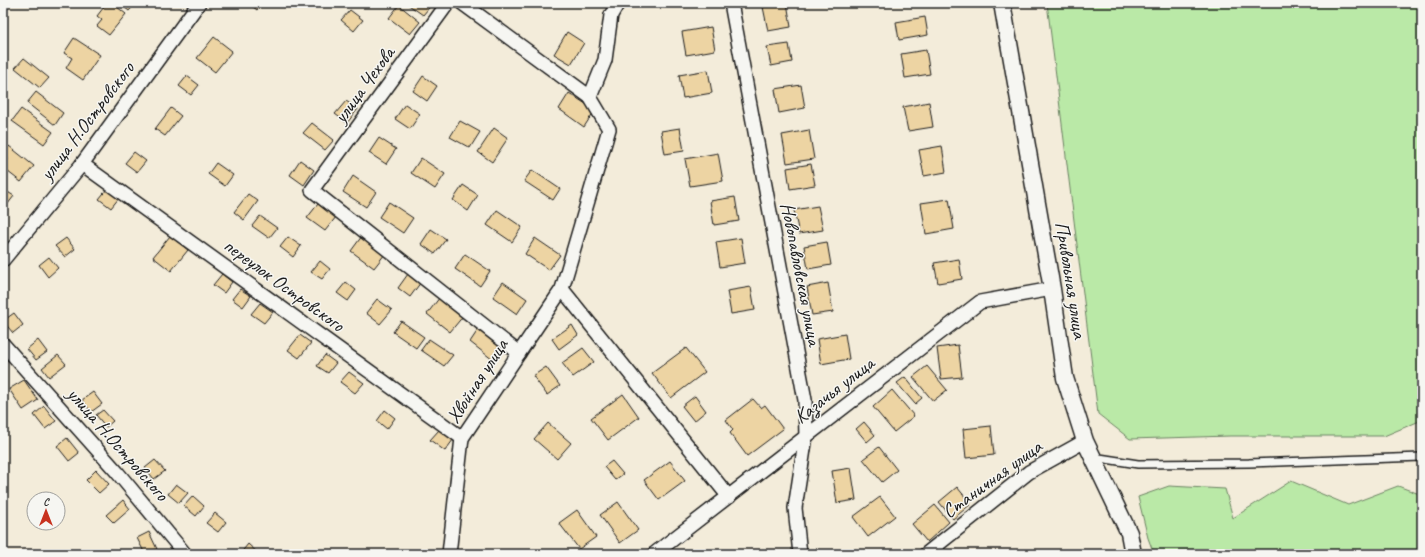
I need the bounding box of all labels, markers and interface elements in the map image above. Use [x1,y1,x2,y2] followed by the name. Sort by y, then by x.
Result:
[327,40,401,129] street label: улица Чехова
[34,56,140,186] street label: улица Н.Островского
[775,200,827,349] street label: Новопавловская улица
[1049,220,1093,341] street label: Привольная улица
[219,233,350,338] street label: переулок Островского
[441,333,515,428] street label: Хвойная улица
[789,350,881,430] street label: Казачья улица
[61,381,175,507] street label: улица Н.Островского
[937,434,1048,524] street label: Станичная улица
[26,491,66,531] north arrow
[43,494,50,508] text: С

